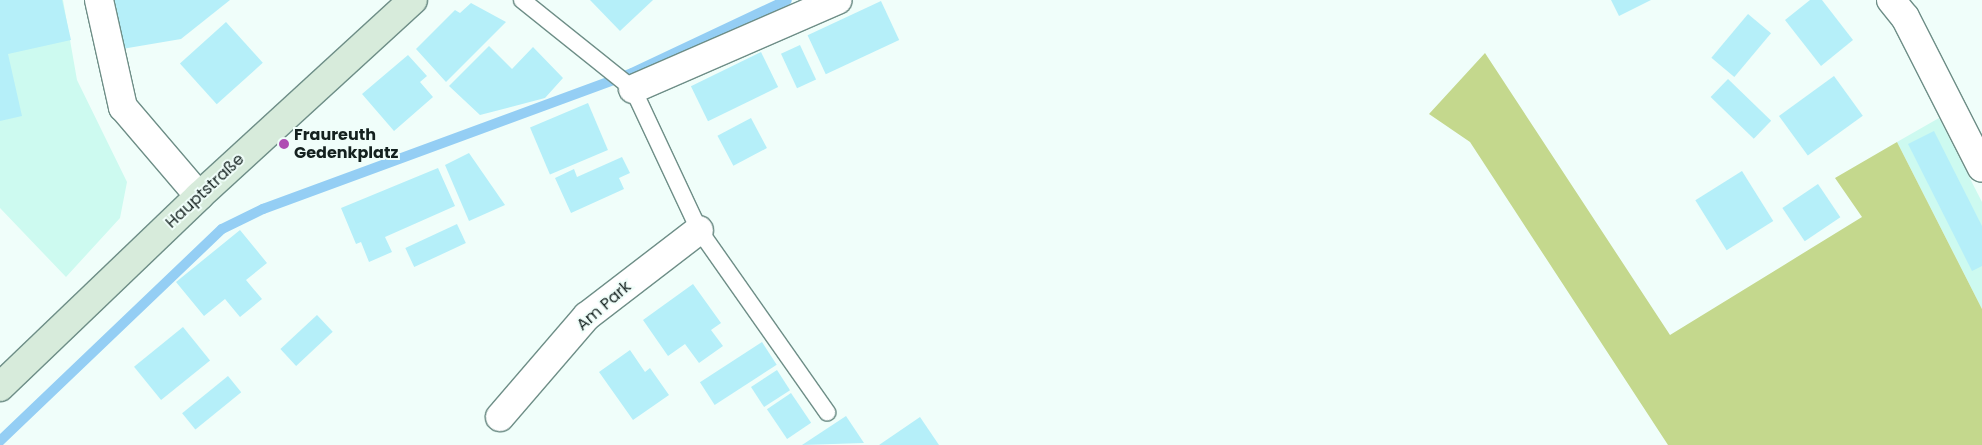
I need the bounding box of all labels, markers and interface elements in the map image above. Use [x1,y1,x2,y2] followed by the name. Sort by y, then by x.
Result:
[294,125,398,163] place label: Fraureuth Gedenkplatz
[278,138,290,150] marker: Fraureuth Gedenkplatz
[162,150,248,232] street label: Hauptstraße
[573,277,635,335] street label: Am Park

